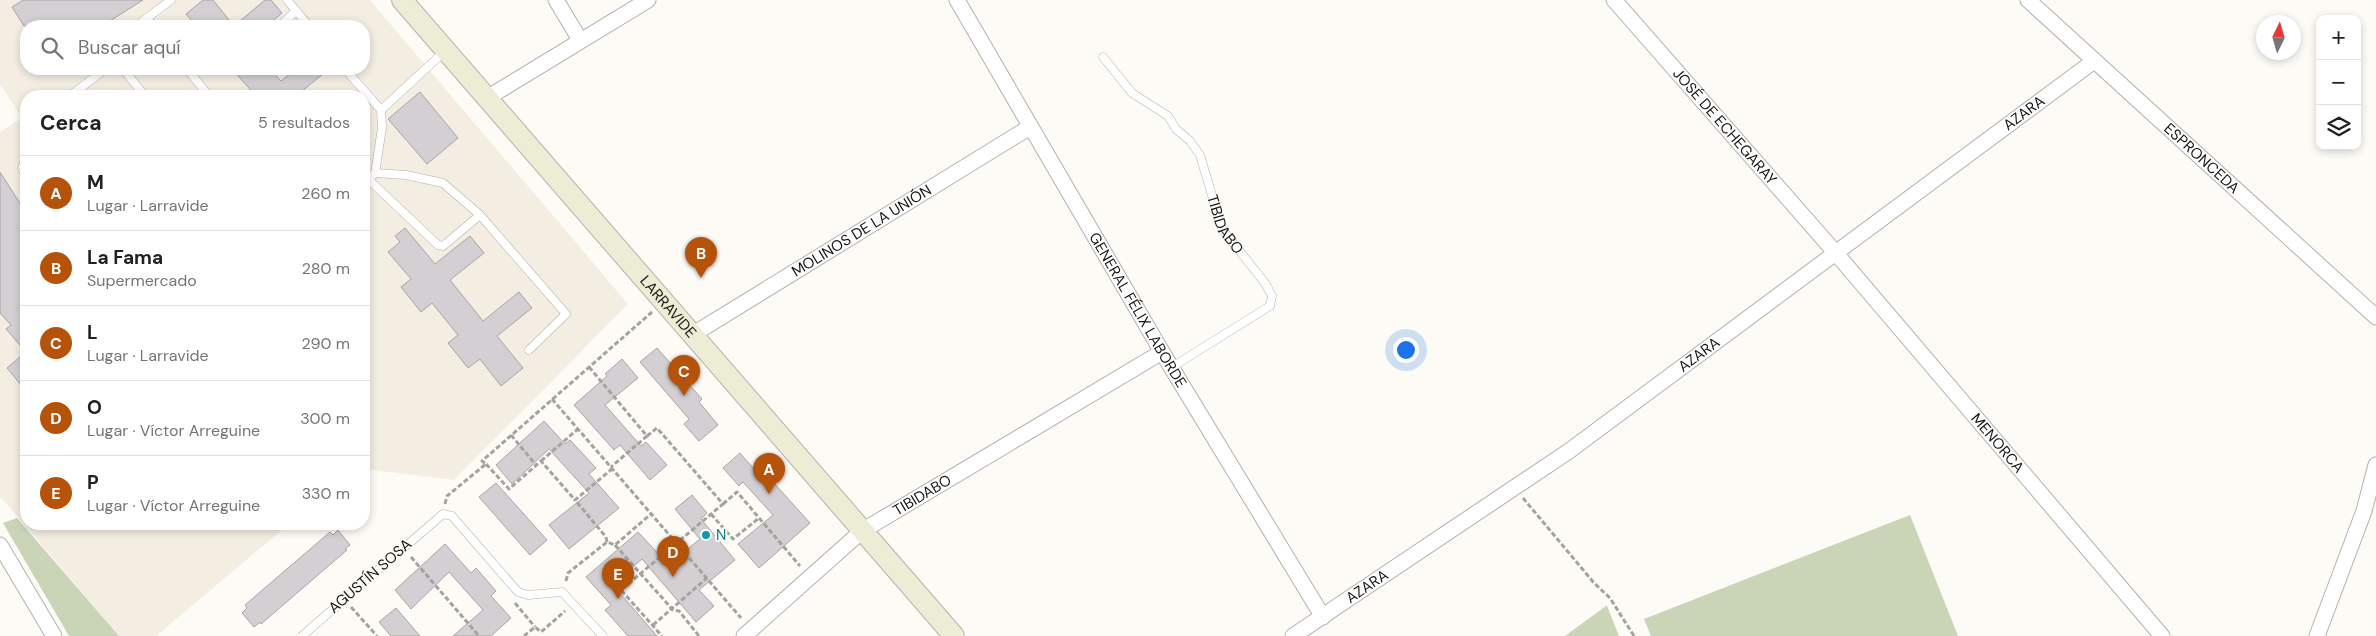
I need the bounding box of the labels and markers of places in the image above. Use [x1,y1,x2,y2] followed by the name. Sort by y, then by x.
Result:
[685,237,717,278] pin: B
[668,355,700,396] pin: C
[753,453,785,494] pin: A
[716,525,726,545] place label: N
[700,529,712,541] marker: N
[657,536,689,577] pin: D
[602,558,634,599] pin: E

